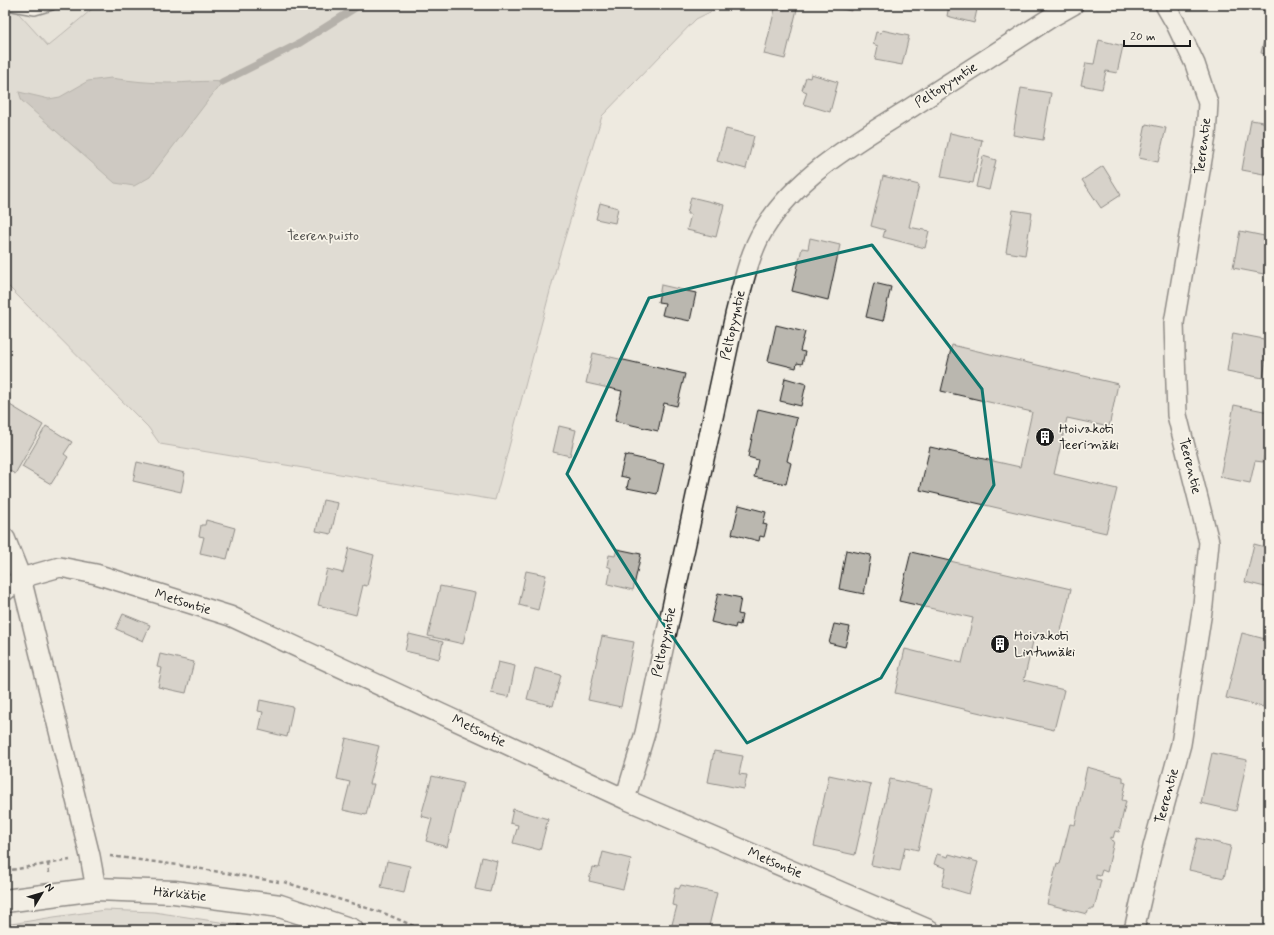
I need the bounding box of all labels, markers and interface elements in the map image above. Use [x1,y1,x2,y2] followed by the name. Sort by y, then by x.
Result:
[1124,22,1190,48] scale bar
[1130,29,1156,45] text: 20 m
[911,58,981,112] street label: Peltopyyntie
[1191,116,1215,175] street label: Teerentie
[287,227,359,245] park label: Teerenpuisto
[716,288,750,362] street label: Peltopyyntie
[1059,420,1119,454] place label: Hoivakoti Teerimäki
[1034,426,1056,448] building icon: Hoivakoti Teerimäki
[1174,436,1206,496] street label: Teerentie
[153,585,213,619] street label: Metsontie
[648,605,680,679] street label: Peltopyyntie
[1014,627,1075,661] place label: Hoivakoti Lintumäki
[989,633,1011,655] building icon: Hoivakoti Lintumäki
[449,711,509,751] street label: Metsontie
[1151,766,1183,826] street label: Teerentie
[745,843,805,883] street label: Metsontie
[22,873,62,913] north arrow
[41,880,57,895] text: N
[153,882,208,906] street label: Härkätie

